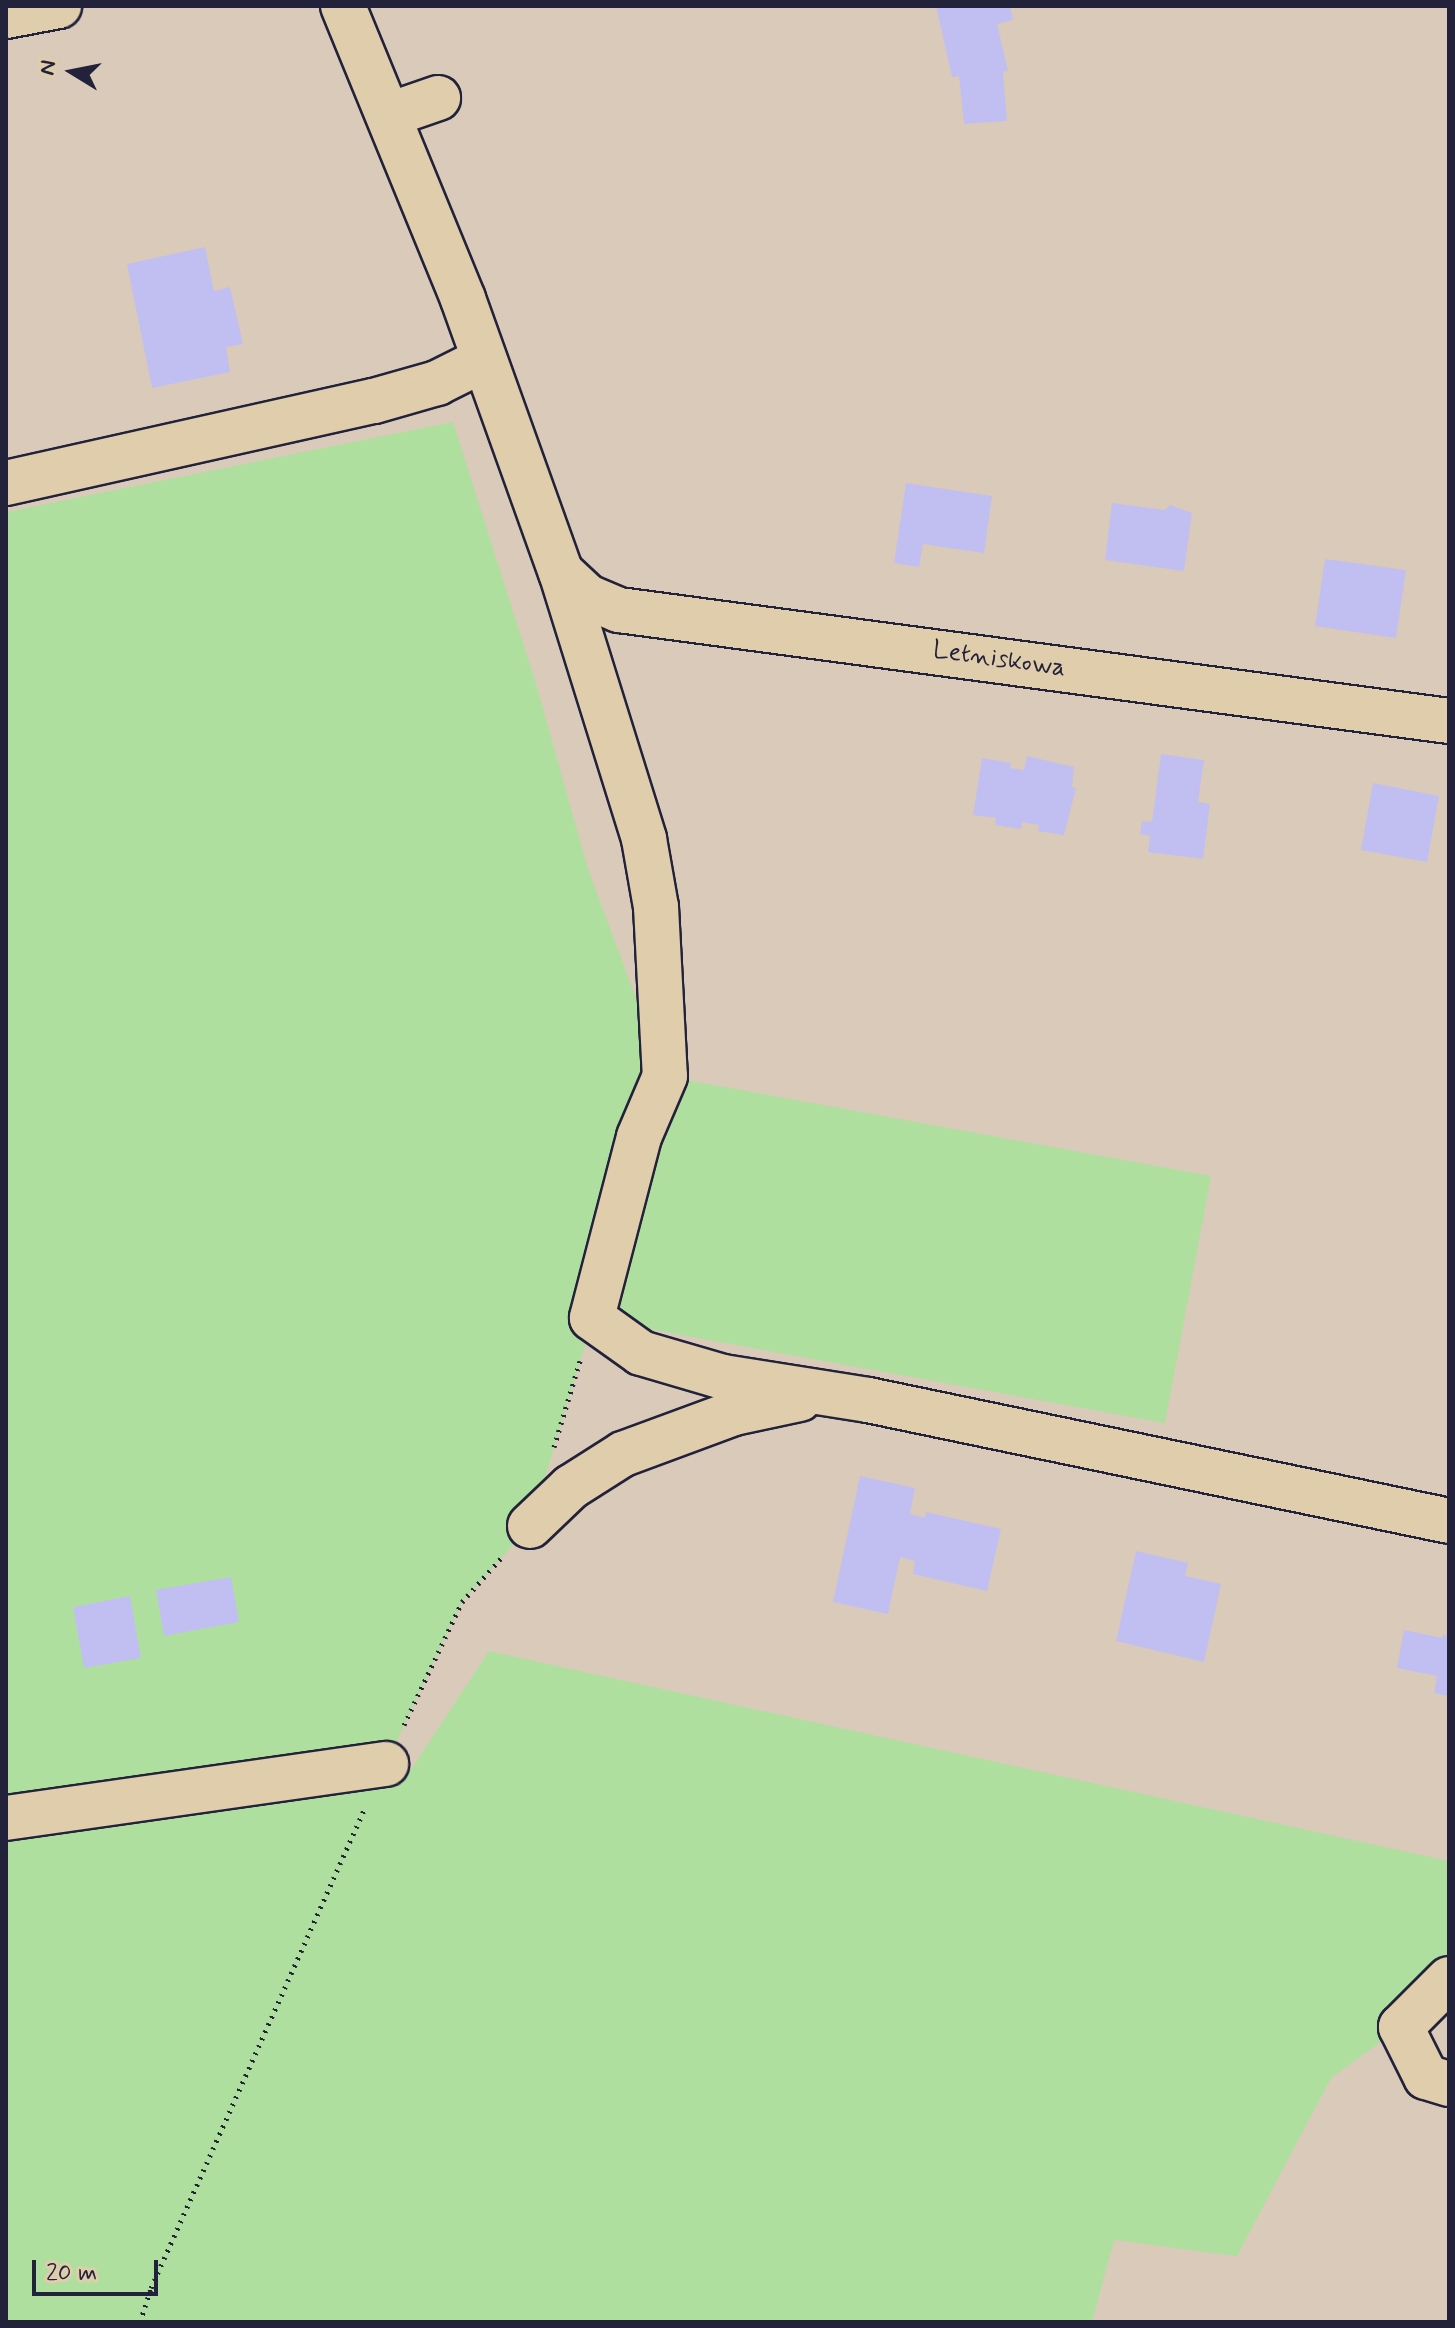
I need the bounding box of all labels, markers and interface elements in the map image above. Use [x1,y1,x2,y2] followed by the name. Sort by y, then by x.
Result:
[32,32,112,112] north arrow
[33,58,63,77] text: N
[931,635,1067,685] street label: Letniskowa
[36,2244,162,2294] scale bar
[46,2258,97,2289] text: 20 m

